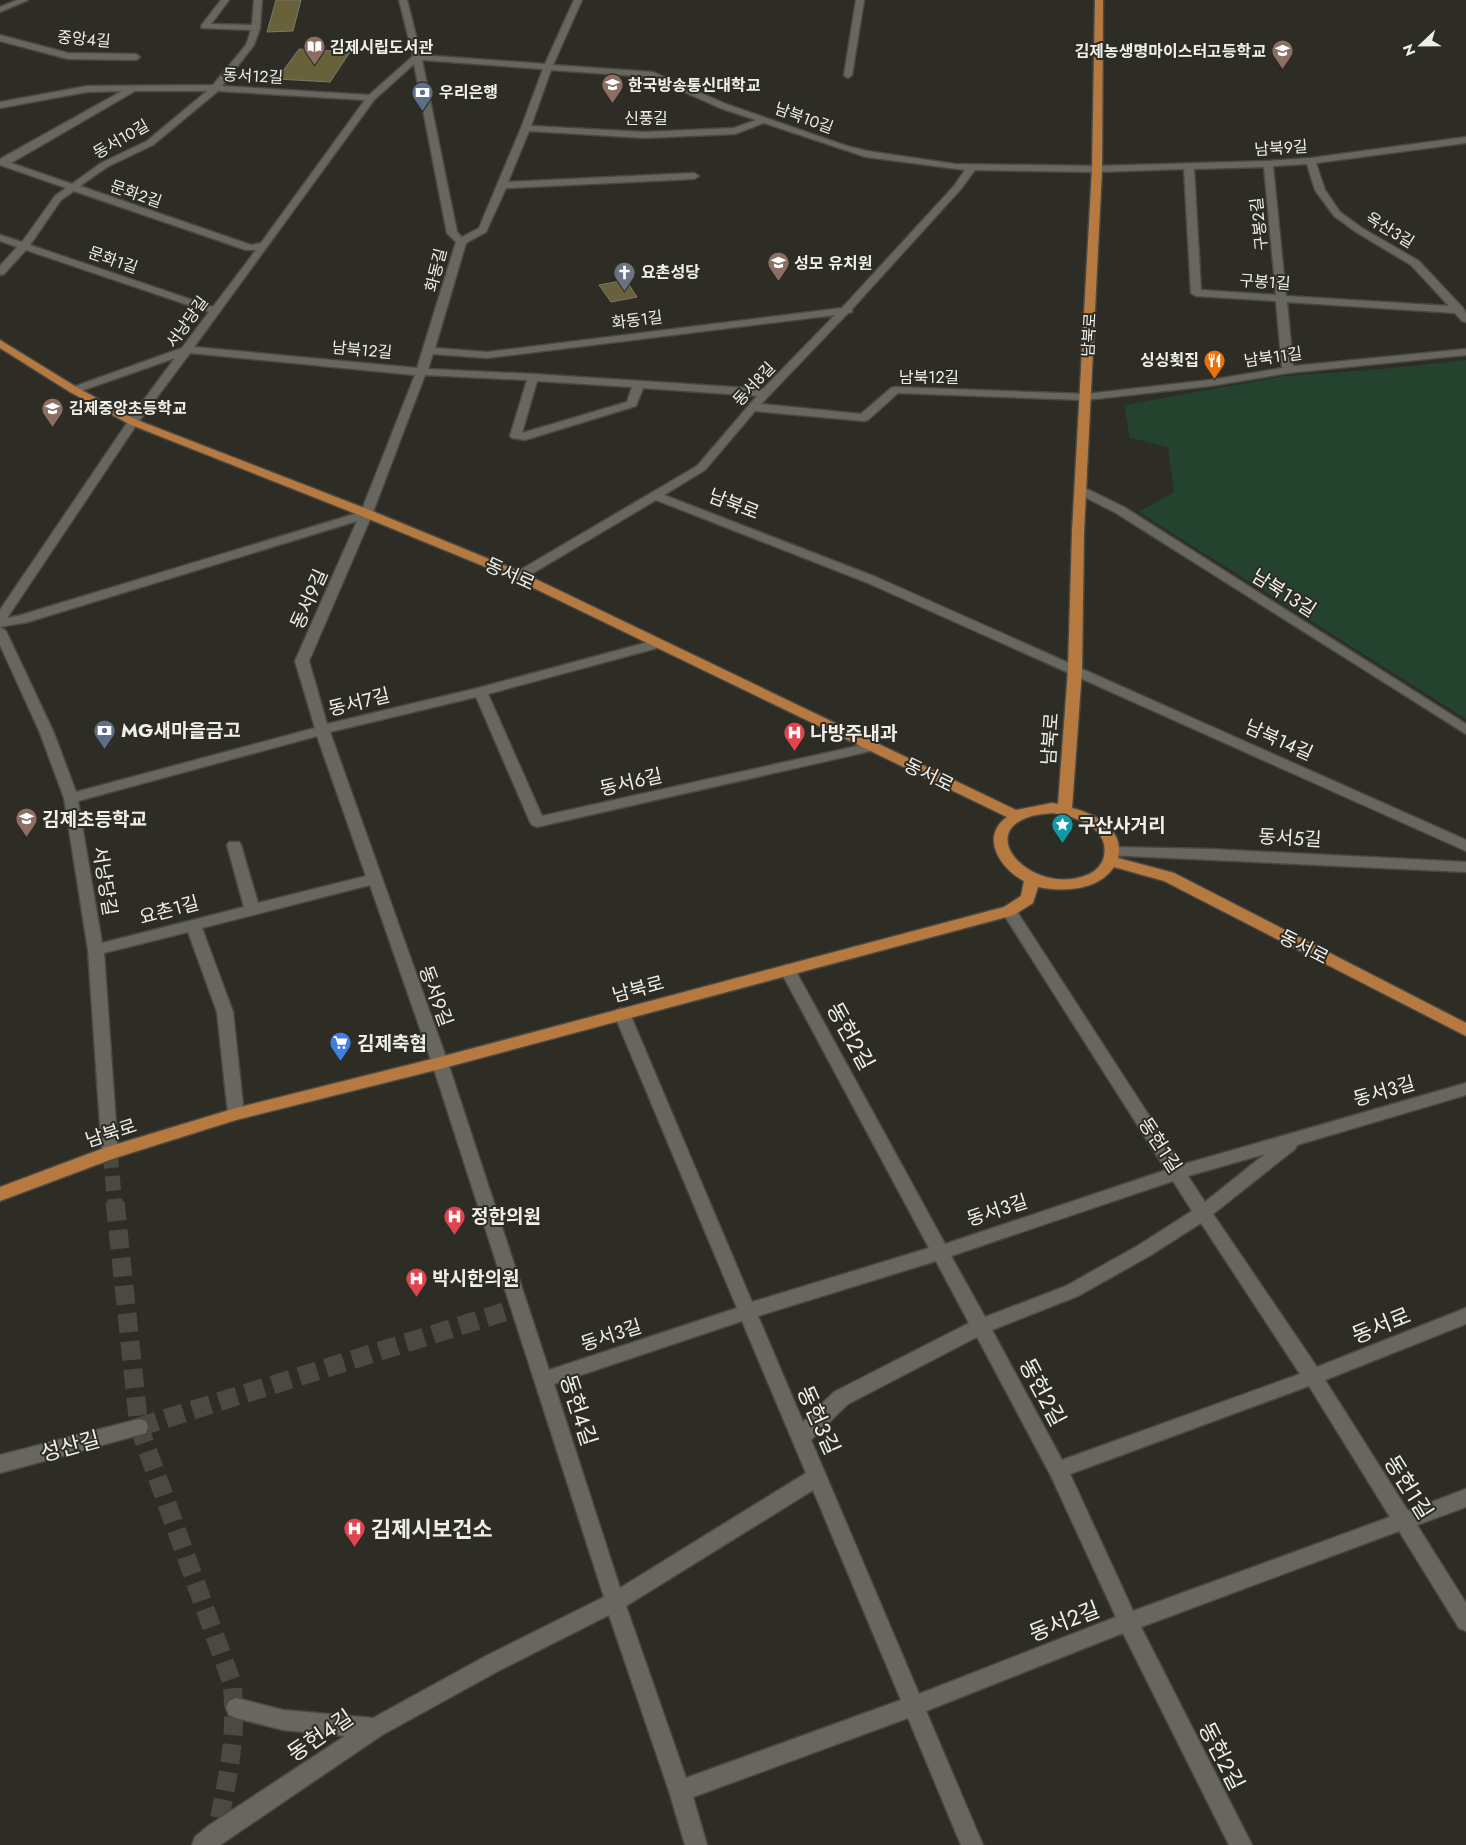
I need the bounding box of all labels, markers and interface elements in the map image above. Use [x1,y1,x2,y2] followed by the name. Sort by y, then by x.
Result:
[1396,20,1446,70] north arrow
[56,25,112,53] street label: 중앙4길
[302,35,326,66] library icon: 김제시립도서관
[330,36,433,59] place label: 김제시립도서관
[1270,39,1294,70] school or university icon: 김제농생명마이스터고등학교
[1075,40,1266,63] place label: 김제농생명마이스터고등학교
[1398,41,1420,59] text: N
[222,63,284,89] street label: 동서12길
[600,73,624,104] school or university icon: 한국방송통신대학교
[628,74,761,97] place label: 한국방송통신대학교
[411,80,435,111] bank icon: 우리은행
[439,81,498,104] place label: 우리은행
[771,97,837,139] street label: 남북10길
[624,107,668,130] street label: 신풍길
[89,114,153,164] street label: 동서10길
[1254,135,1308,161] street label: 남북9길
[107,174,165,214] street label: 문화2길
[1245,196,1273,252] street label: 구봉2길
[1361,207,1419,253] street label: 옥산3길
[85,241,141,279] street label: 문화1길
[419,246,453,294] street label: 화동길
[766,251,790,282] school or university icon: 성모 유치원
[794,252,872,275] place label: 성모 유치원
[613,260,637,291] church icon: 요촌성당
[641,261,700,284] place label: 요촌성당
[1239,269,1291,295] street label: 구봉1길
[160,291,214,353] street label: 서낭당길
[610,305,664,335] street label: 화동1길
[1076,312,1102,358] street label: 남북로
[331,336,393,364] street label: 남북12길
[1242,342,1304,372] street label: 남북11길
[1203,348,1227,379] restaurant icon: 싱싱횟집
[1140,349,1199,372] place label: 싱싱횟집
[728,357,780,411] street label: 동서8길
[899,366,959,389] street label: 남북12길
[41,396,65,427] school or university icon: 김제중앙초등학교
[69,397,187,420] place label: 김제중앙초등학교
[705,482,763,526] street label: 남북로
[481,551,539,597] street label: 동서로
[1247,563,1321,623] street label: 남북13길
[284,565,334,633] street label: 동서9길
[325,681,393,723] street label: 동서7길
[1035,712,1065,766] street label: 남북로
[1241,713,1317,767] street label: 남북14길
[121,717,241,744] place label: MG새마을금고
[93,718,117,749] bank icon: MG새마을금고
[810,720,898,747] place label: 나방주내과
[782,721,806,752] hospital icon: 나방주내과
[900,751,958,799] street label: 동서로
[597,762,665,802] street label: 동서6길
[42,806,147,833] place label: 김제초등학교
[14,807,38,838] school or university icon: 김제초등학교
[1078,812,1165,839] place label: 구산사거리
[1050,813,1074,844] place icon: 구산사거리
[1258,823,1322,853] street label: 동서5길
[86,844,124,918] street label: 서낭당길
[136,889,202,931] street label: 요촌1길
[1275,923,1333,971] street label: 동서로
[412,962,460,1030] street label: 동서9길
[609,969,667,1009] street label: 남북로
[819,996,883,1076] street label: 동헌2길
[357,1030,427,1057] place label: 김제축협
[329,1031,353,1062] supermarket icon: 김제축협
[1350,1069,1418,1113] street label: 동서3길
[82,1112,140,1154] street label: 남북로
[1132,1112,1188,1178] street label: 동헌1길
[963,1187,1031,1233] street label: 동서3길
[471,1203,541,1230] place label: 정한의원
[443,1204,467,1235] hospital icon: 정한의원
[432,1265,519,1292] place label: 박시한의원
[404,1266,428,1297] hospital icon: 박시한의원
[1347,1299,1415,1351] street label: 동서로
[577,1312,645,1358] street label: 동서3길
[1012,1352,1074,1432] street label: 동헌2길
[552,1370,606,1450] street label: 동헌4길
[790,1380,848,1460] street label: 동헌3길
[37,1423,103,1469] street label: 성산길
[1377,1449,1441,1525] street label: 동헌1길
[371,1513,492,1545] place label: 김제시보건소
[343,1517,367,1548] hospital icon: 김제시보건소
[1024,1593,1104,1649] street label: 동서2길
[281,1701,359,1769] street label: 동헌4길
[1191,1716,1253,1796] street label: 동헌2길

